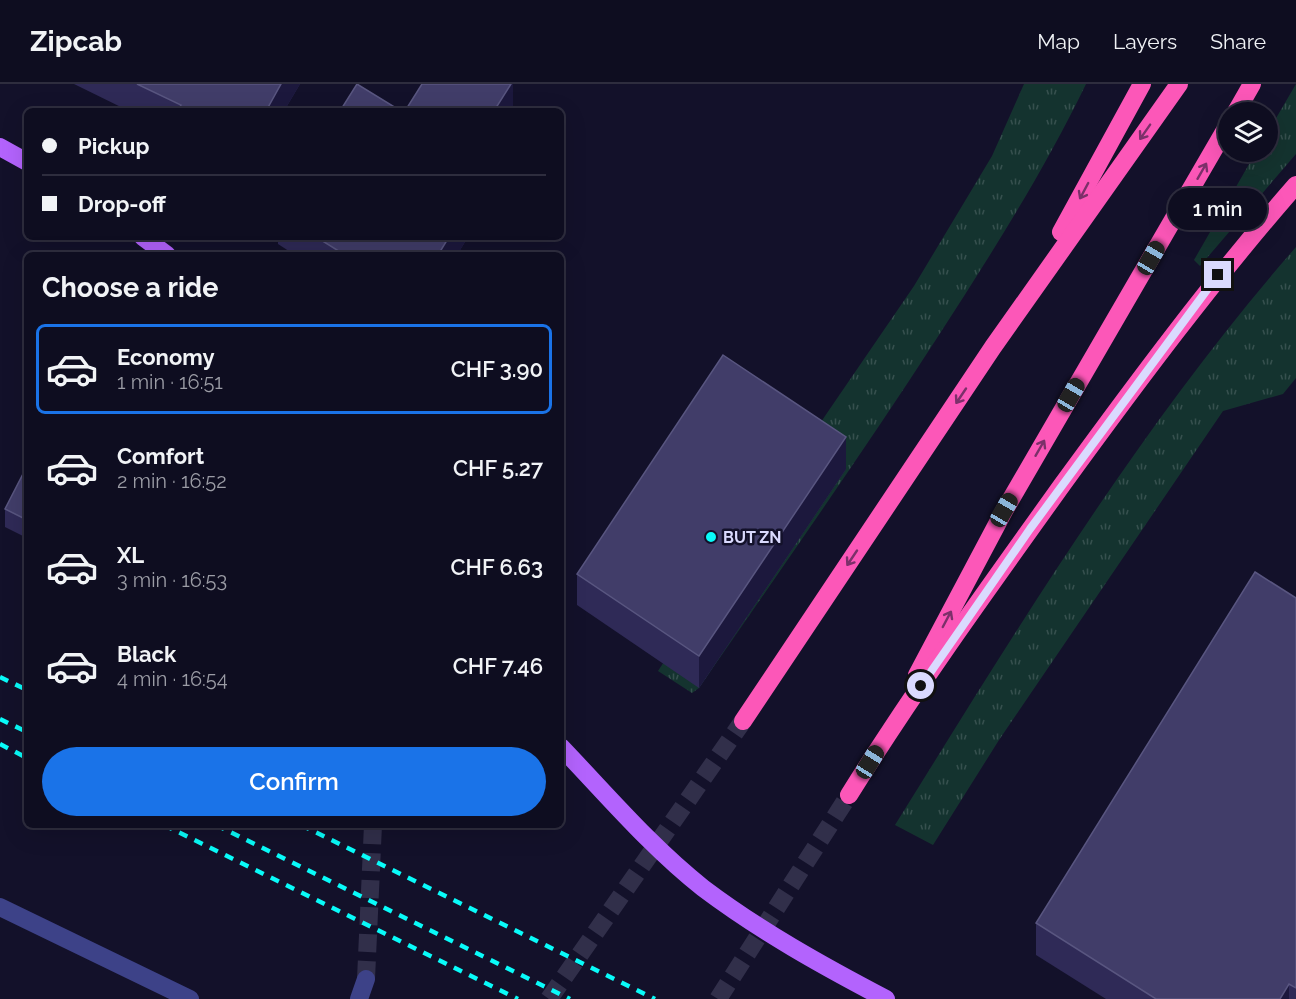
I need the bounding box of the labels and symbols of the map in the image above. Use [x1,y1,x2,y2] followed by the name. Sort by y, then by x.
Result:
[1139,123,1151,140] one-way arrow
[1196,163,1208,180] one-way arrow
[1078,182,1090,199] one-way arrow
[1168,188,1268,230] callout: 1 min
[1134,238,1168,278] car
[1204,261,1231,288] route end
[1054,375,1088,415] car
[954,387,966,404] one-way arrow
[1035,440,1047,457] one-way arrow
[987,490,1021,530] car
[723,528,781,547] place label: BUT ZN
[704,530,718,544] marker: BUT ZN
[846,550,858,566] one-way arrow
[942,611,953,629] one-way arrow
[907,672,934,699] route start
[853,742,887,782] car

